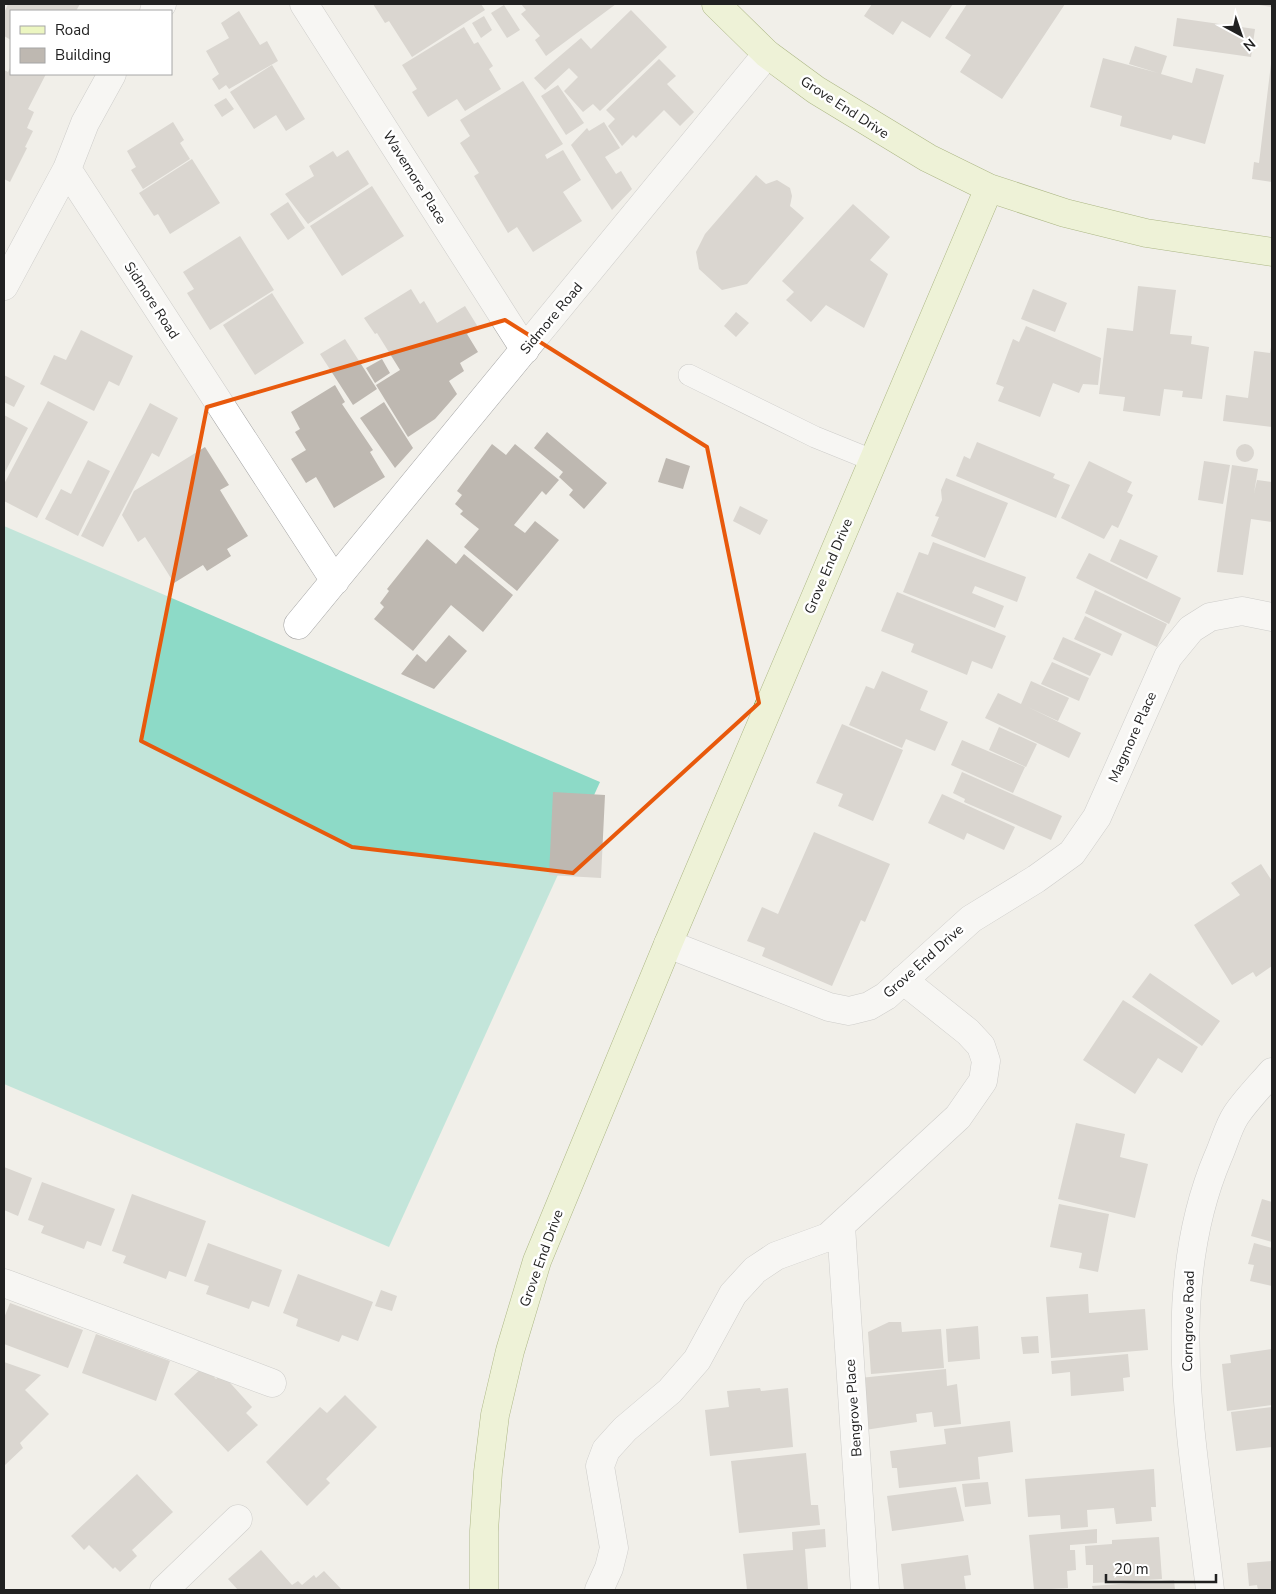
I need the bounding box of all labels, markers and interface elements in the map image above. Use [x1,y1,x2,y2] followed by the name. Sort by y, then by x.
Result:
[10,10,172,75] legend
[1216,10,1266,60] north arrow
[55,20,90,40] text: Road
[1239,34,1259,55] text: N
[55,45,111,65] text: Building
[797,72,893,143] street label: Grove End Drive
[378,127,451,227] street label: Wavemore Place
[120,258,184,342] street label: Sidmore Road
[516,278,587,358] street label: Sidmore Road
[800,516,857,617] street label: Grove End Drive
[1104,689,1161,786] street label: Magmore Place
[879,920,968,1003] street label: Grove End Drive
[515,1207,568,1309] street label: Grove End Drive
[1178,1270,1199,1372] street label: Corngrove Road
[841,1358,866,1458] street label: Bengrove Place
[1106,1552,1216,1584] scale bar
[1114,1559,1149,1579] text: 20 m

